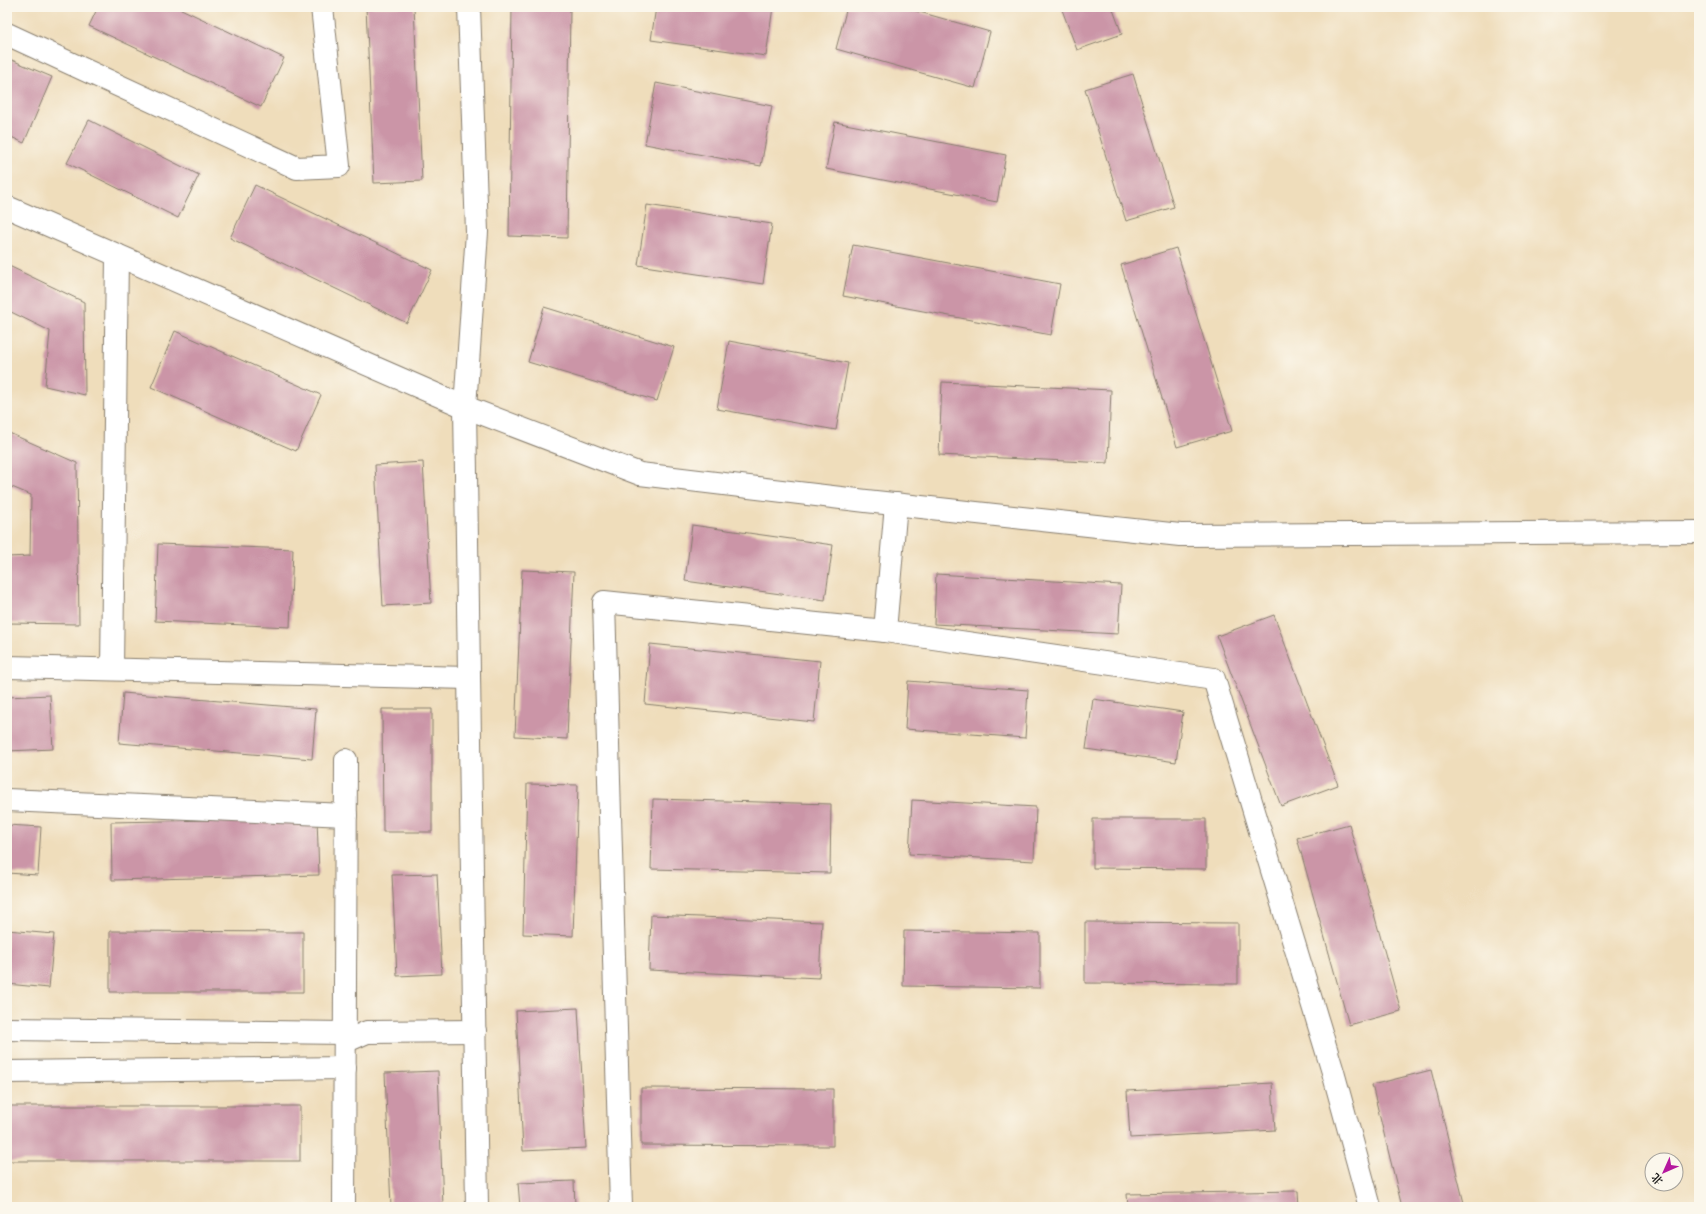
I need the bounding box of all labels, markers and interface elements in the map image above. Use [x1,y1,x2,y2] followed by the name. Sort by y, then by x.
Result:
[1644,1152,1684,1192] north arrow
[1647,1170,1666,1189] text: 北

